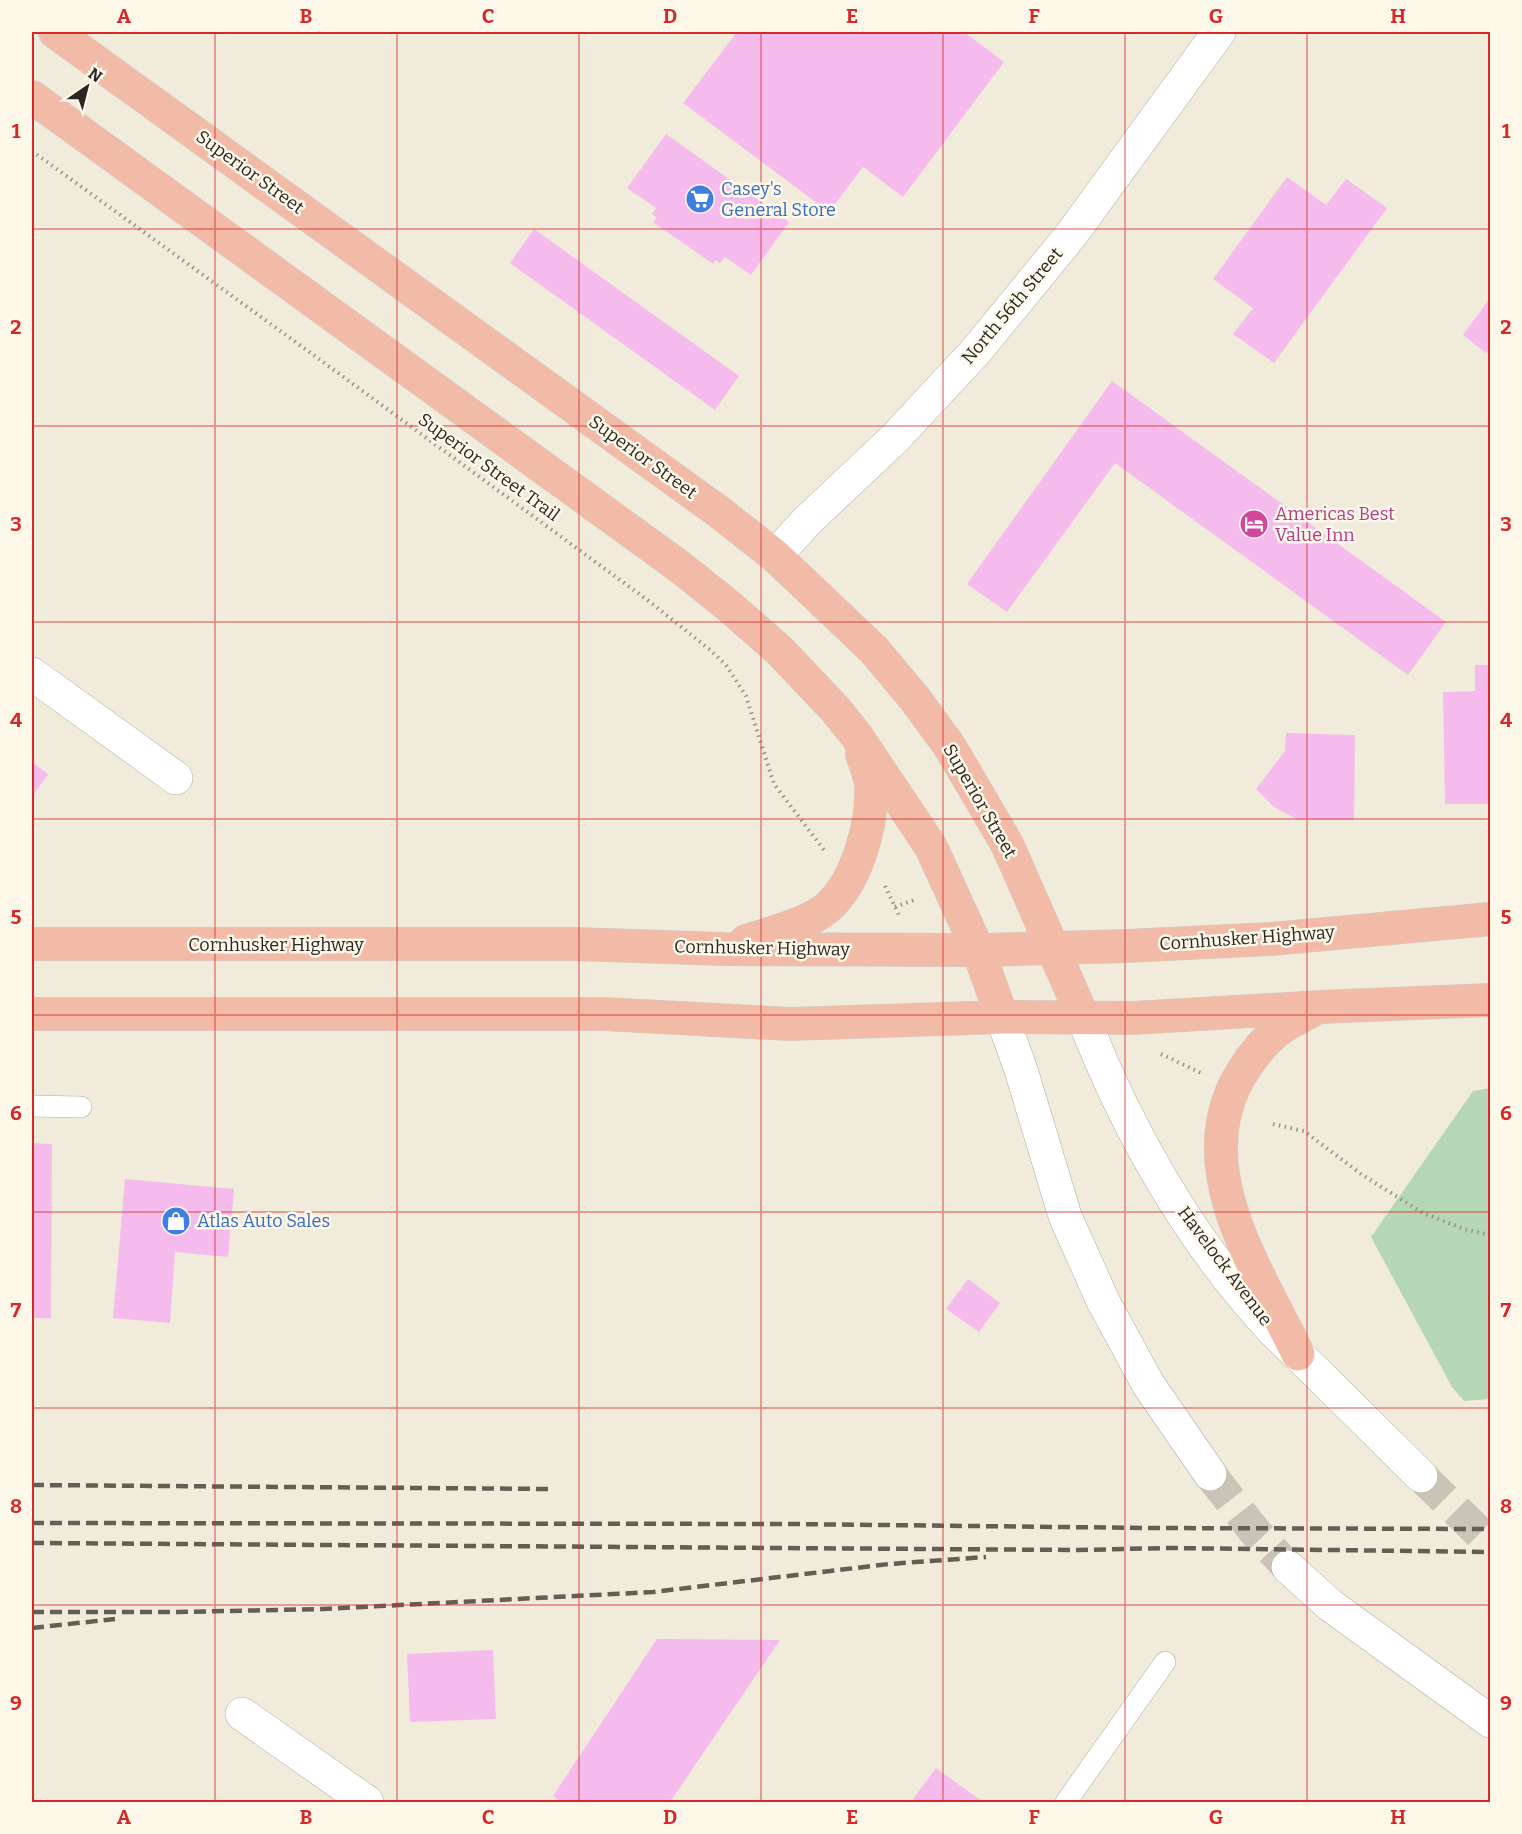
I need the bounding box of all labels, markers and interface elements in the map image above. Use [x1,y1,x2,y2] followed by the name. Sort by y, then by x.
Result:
[117,4,132,28] text: A
[300,4,313,28] text: B
[482,4,494,28] text: C
[663,4,677,28] text: D
[846,4,858,28] text: E
[1028,4,1040,28] text: F
[1209,4,1223,28] text: G
[1390,4,1406,28] text: H
[57,57,117,117] north arrow
[85,64,106,86] text: N
[12,119,21,143] text: 1
[1502,119,1511,143] text: 1
[192,125,309,219] street label: Superior Street
[721,178,836,221] place label: Casey's General Store
[684,183,716,215] supermarket icon: Casey's General Store
[957,243,1068,369] street label: North 56th Street
[10,315,22,339] text: 2
[1500,315,1512,339] text: 2
[414,408,564,526] street label: Superior Street Trail
[585,410,702,504] street label: Superior Street
[1275,503,1395,546] place label: Americas Best Value Inn
[1238,508,1270,540] hotel icon: Americas Best Value Inn
[10,512,22,536] text: 3
[1500,512,1512,536] text: 3
[10,708,22,732] text: 4
[1500,708,1512,732] text: 4
[938,740,1022,862] street label: Superior Street
[11,905,22,929] text: 5
[1501,905,1512,929] text: 5
[1159,921,1336,955] street label: Cornhusker Highway
[188,934,364,956] street label: Cornhusker Highway
[674,935,850,961] street label: Cornhusker Highway
[10,1101,22,1125] text: 6
[1500,1101,1512,1125] text: 6
[1173,1202,1277,1330] street label: Havelock Avenue
[160,1205,192,1237] shop icon: Atlas Auto Sales
[197,1210,330,1232] place label: Atlas Auto Sales
[11,1298,22,1322] text: 7
[1501,1298,1512,1322] text: 7
[10,1494,22,1518] text: 8
[1500,1494,1512,1518] text: 8
[10,1691,22,1715] text: 9
[1500,1691,1512,1715] text: 9
[117,1805,132,1829] text: A
[300,1805,313,1829] text: B
[482,1805,494,1829] text: C
[663,1805,677,1829] text: D
[846,1805,858,1829] text: E
[1028,1805,1040,1829] text: F
[1209,1805,1223,1829] text: G
[1390,1805,1406,1829] text: H

